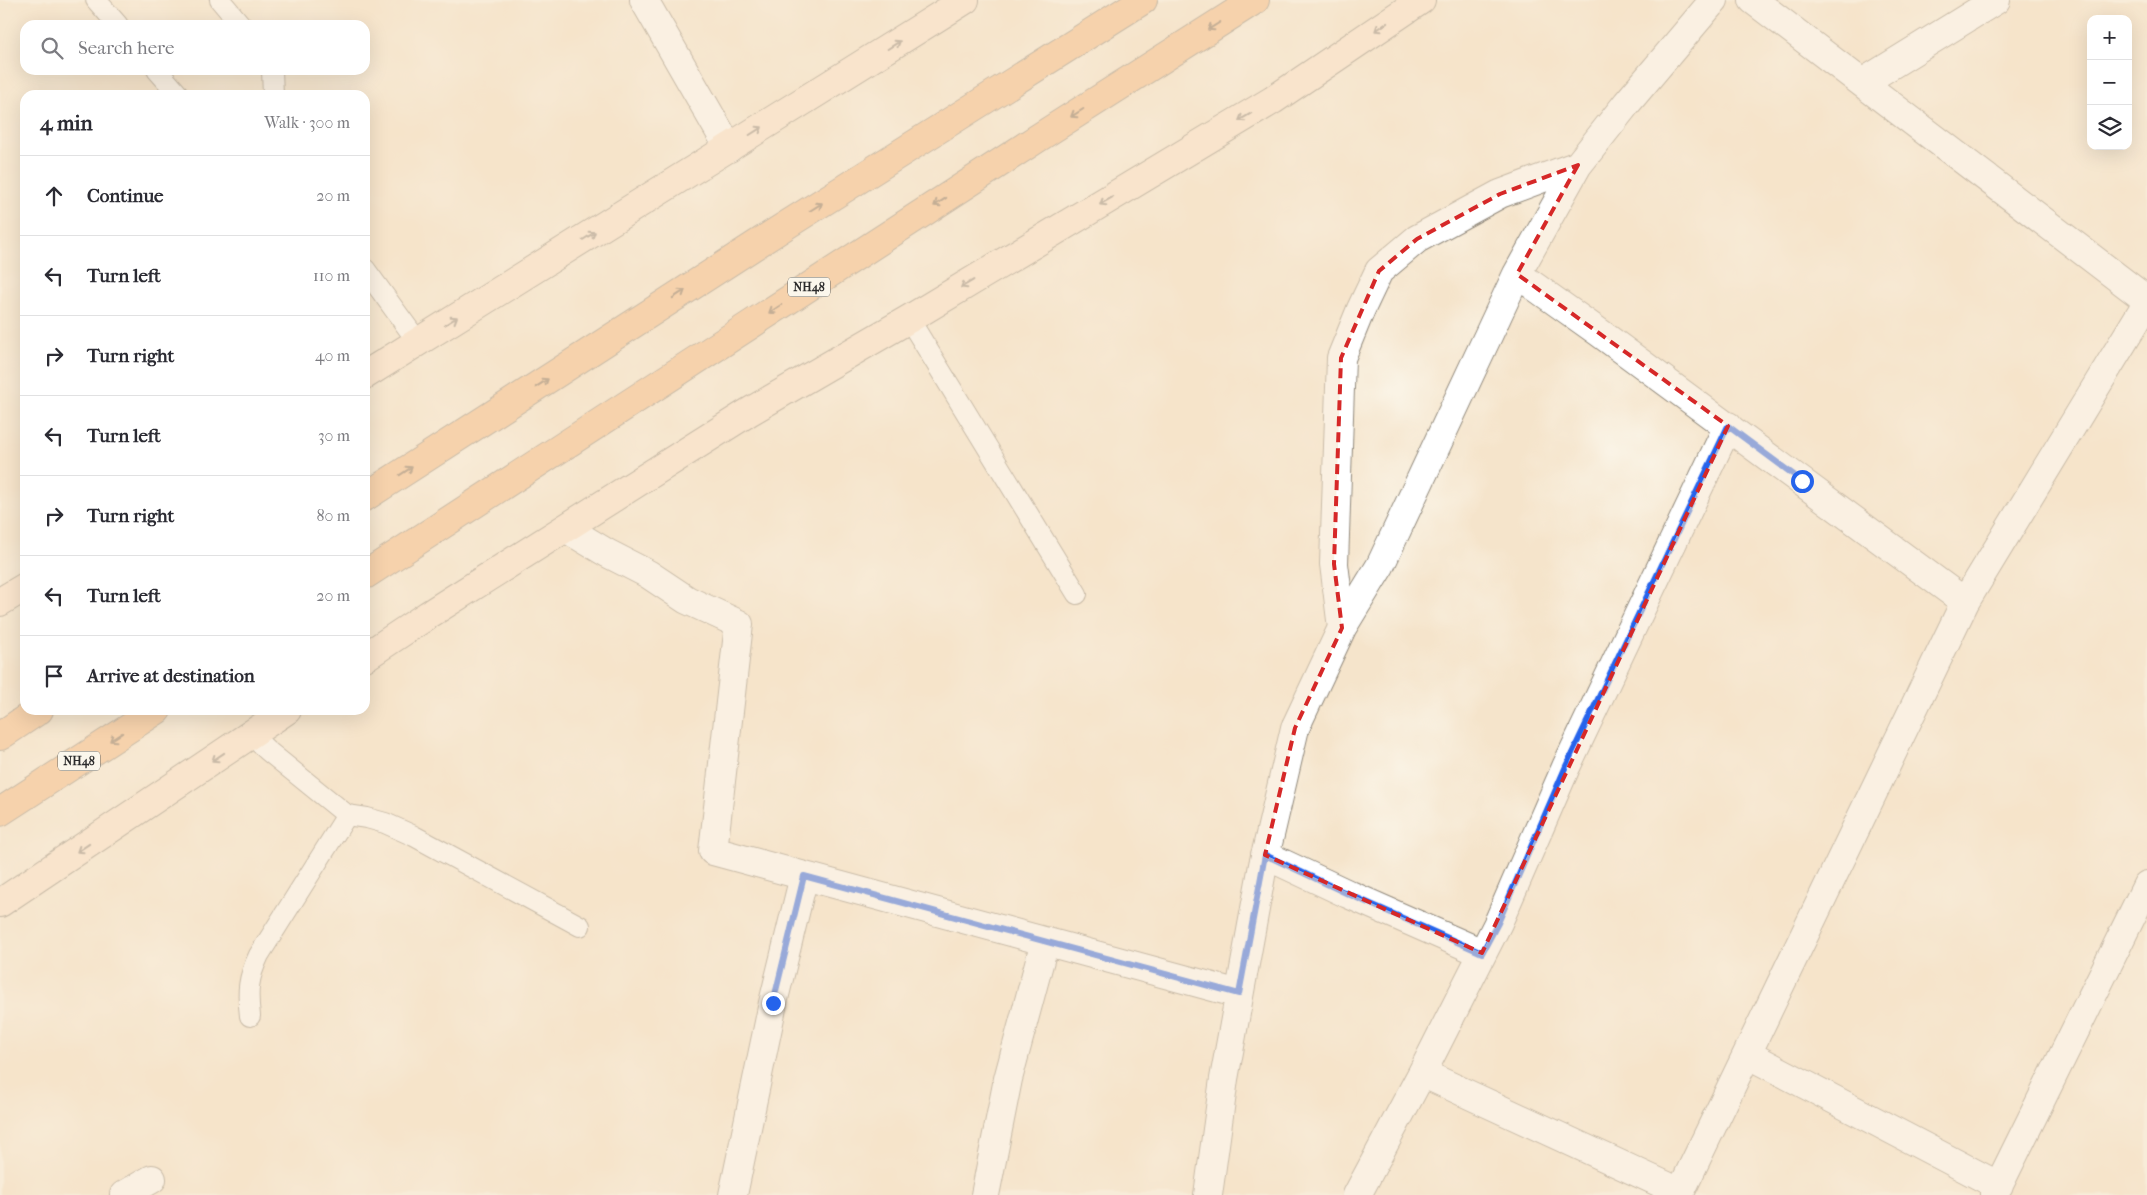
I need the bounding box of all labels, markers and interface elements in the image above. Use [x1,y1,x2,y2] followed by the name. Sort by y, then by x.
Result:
[2087,15,2132,150] map controls
[2087,15,2132,60] button: +
[20,20,370,75] search box
[1207,21,1221,31] one-way arrow
[1374,22,1388,32] one-way arrow
[38,34,66,62] icon: search
[78,37,174,59] text: Search here
[887,40,901,50] one-way arrow
[2087,60,2132,105] button: −
[2087,105,2132,150] button: layers
[1070,109,1084,119] one-way arrow
[40,111,93,135] text: 4 min
[1239,112,1253,122] one-way arrow
[264,113,350,132] text: Walk · 300 m
[749,126,763,136] one-way arrow
[40,182,68,210] icon: ahead
[87,185,163,207] text: Continue
[316,186,350,205] text: 20 m
[1099,196,1113,206] one-way arrow
[934,197,948,207] one-way arrow
[808,201,822,211] one-way arrow
[581,230,595,240] one-way arrow
[40,262,68,290] icon: left
[87,265,161,287] text: Turn left
[313,266,350,285] text: 110 m
[788,278,830,296] road number: NH48
[960,280,974,290] one-way arrow
[672,289,686,300] one-way arrow
[768,304,782,314] one-way arrow
[443,316,457,326] one-way arrow
[40,342,68,370] icon: right
[87,345,174,367] text: Turn right
[315,346,350,365] text: 40 m
[535,377,549,387] one-way arrow
[40,422,68,450] icon: left
[87,425,161,447] text: Turn left
[318,426,350,445] text: 30 m
[399,465,413,476] one-way arrow
[1791,470,1814,493] route start
[40,502,68,530] icon: right
[87,505,174,527] text: Turn right
[316,506,350,525] text: 80 m
[40,582,68,610] icon: left
[87,585,161,607] text: Turn left
[316,586,350,605] text: 20 m
[40,662,68,690] icon: arrive
[87,665,255,687] text: Arrive at destination
[110,732,124,742] one-way arrow
[58,751,100,770] road number: NH48
[211,752,225,762] one-way arrow
[76,842,90,853] one-way arrow
[762,992,785,1015] route end

